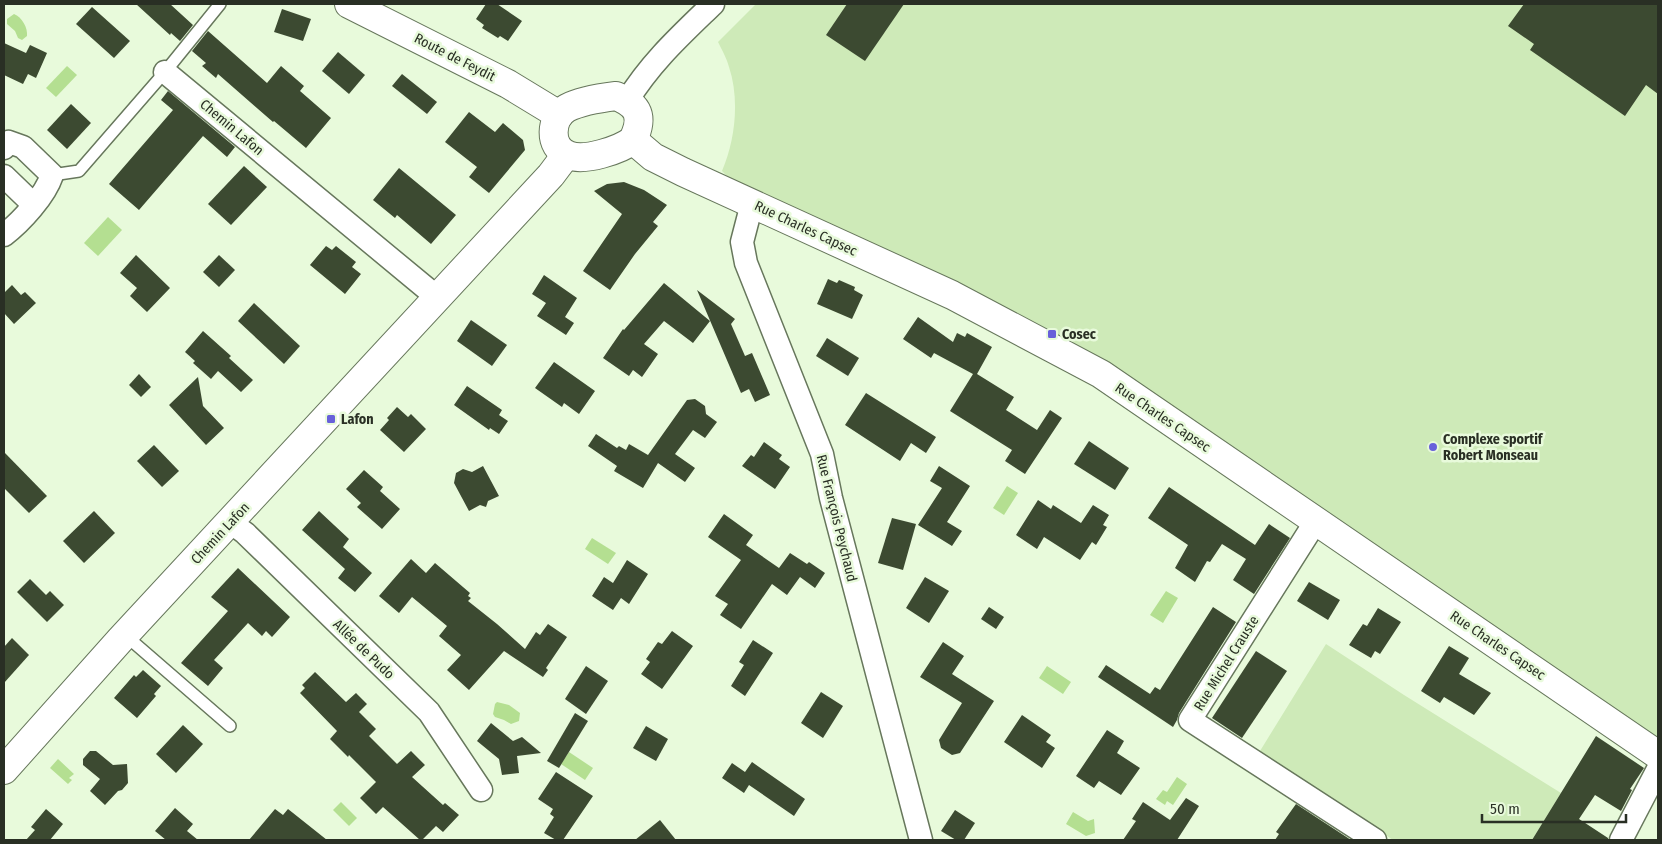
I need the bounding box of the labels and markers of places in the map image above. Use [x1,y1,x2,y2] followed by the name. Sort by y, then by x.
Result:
[1062,326,1097,343] place label: Cosec
[1046,328,1058,340] marker: Cosec
[341,411,374,428] place label: Lafon
[325,413,337,425] marker: Lafon
[1443,431,1544,464] place label: Complexe sportif Robert Monseau
[1427,441,1439,453] marker: Complexe sportif Robert Monseau

